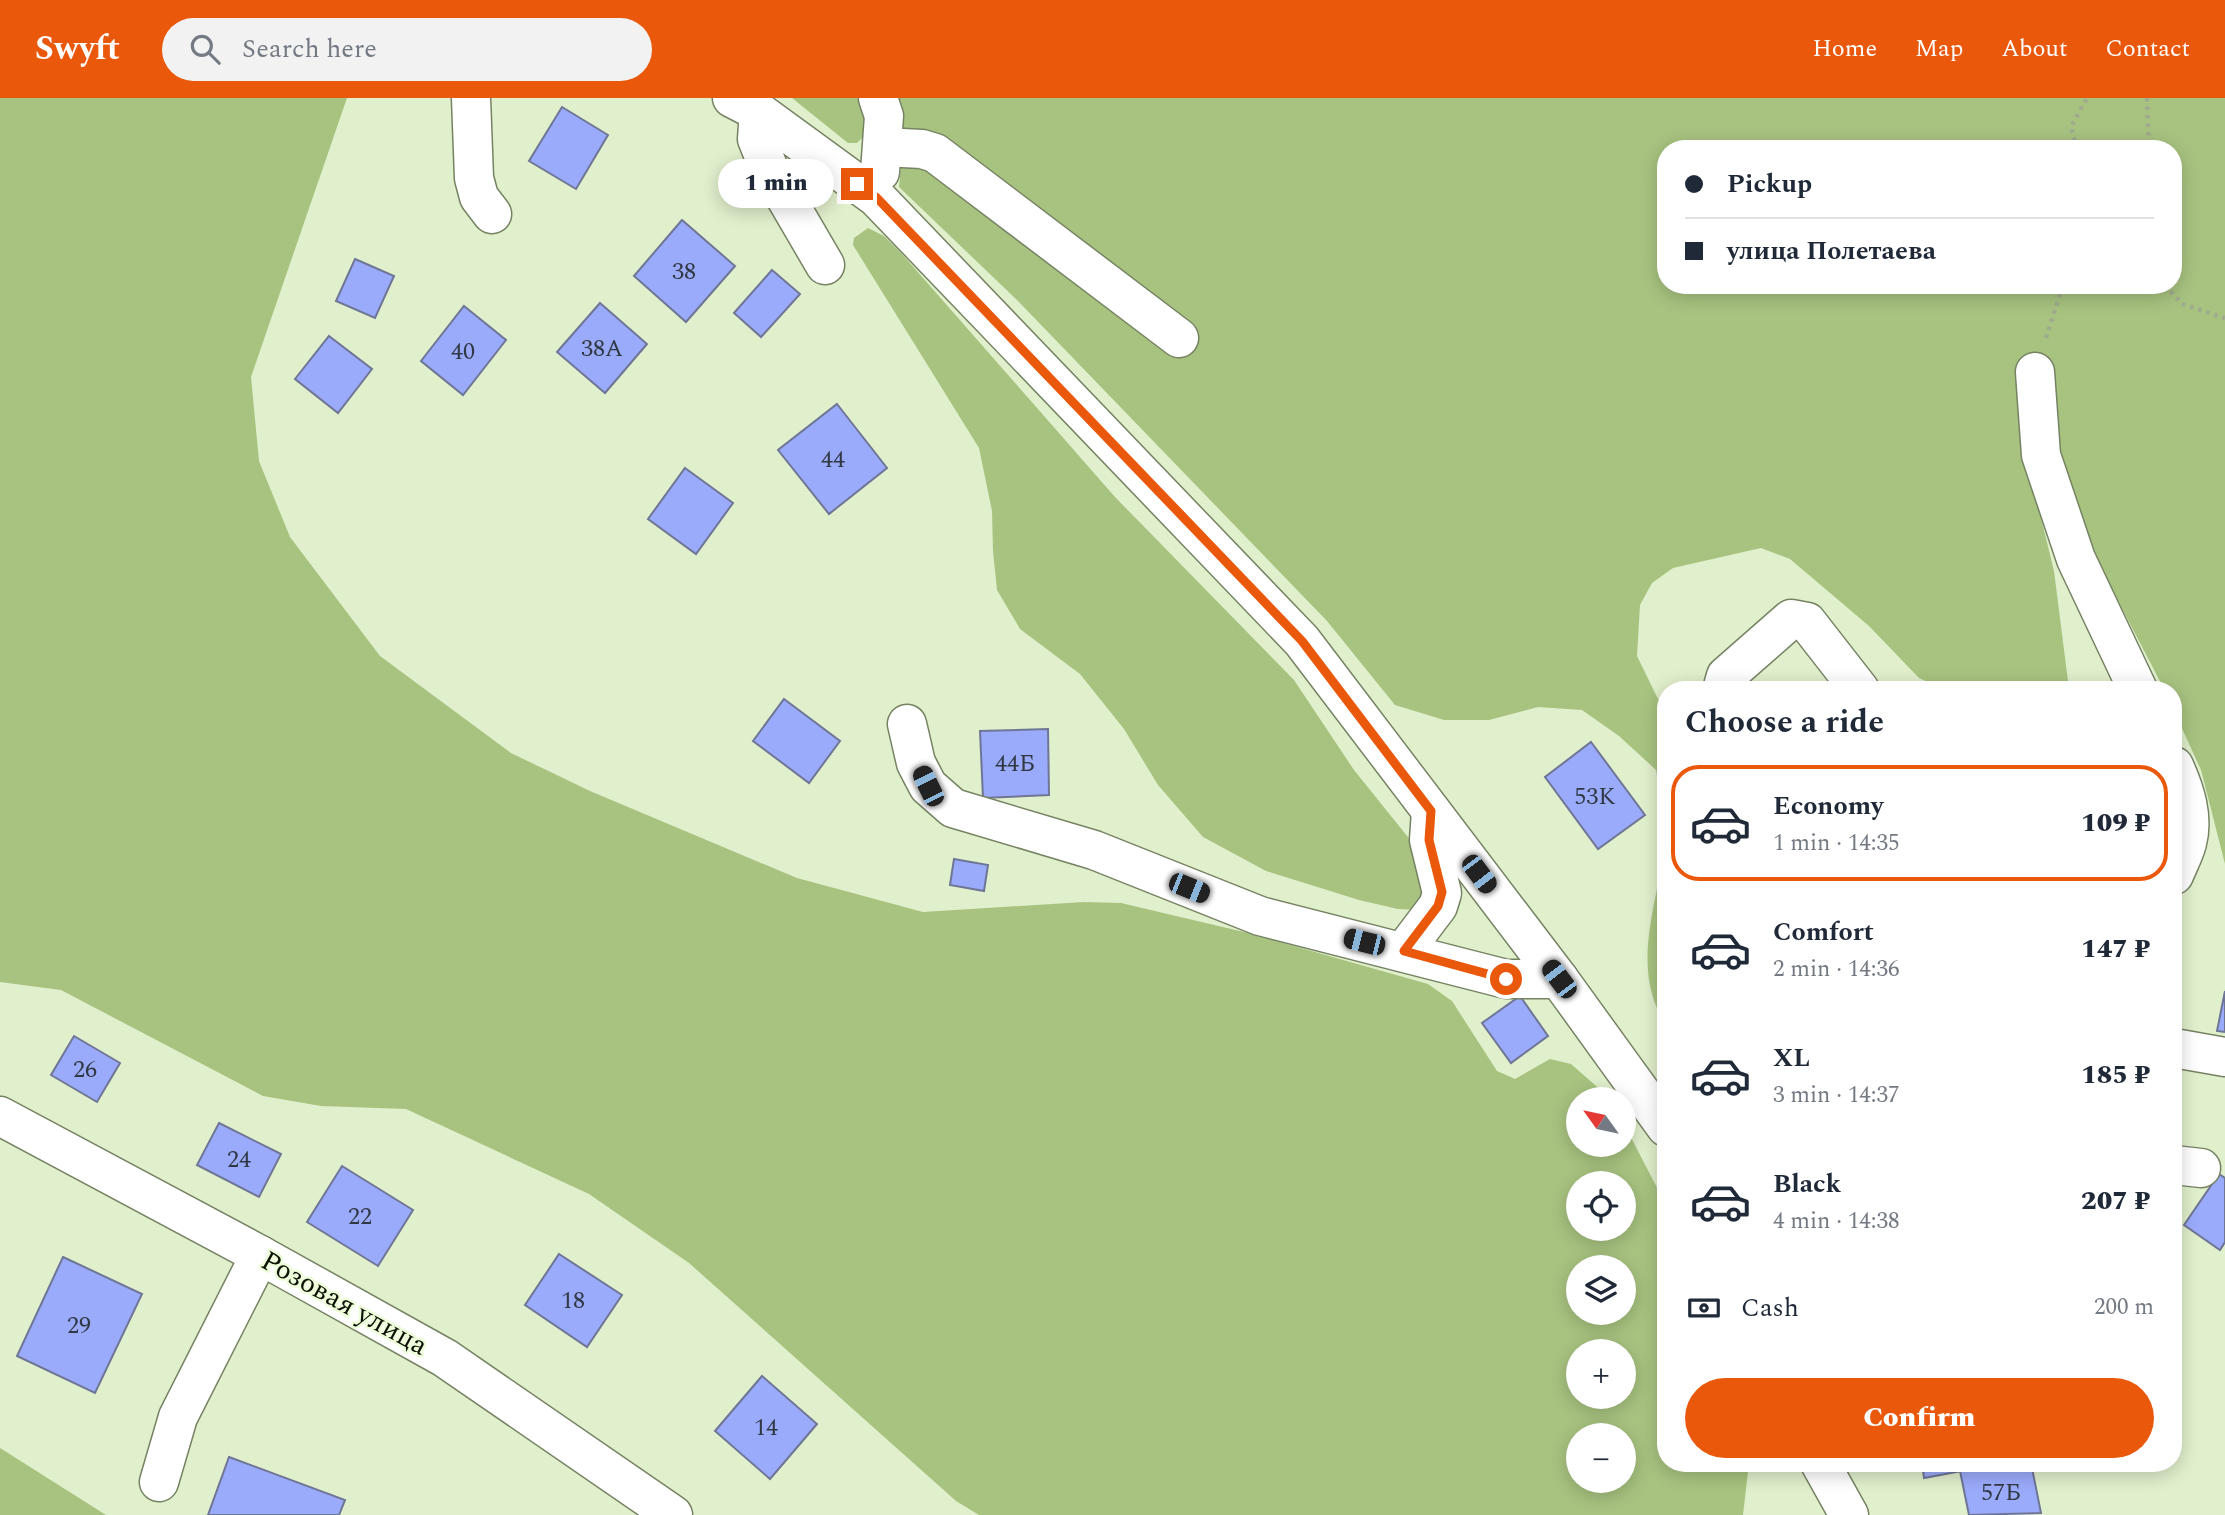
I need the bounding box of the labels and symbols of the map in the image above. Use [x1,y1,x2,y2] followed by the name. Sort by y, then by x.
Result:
[717,160,832,208] callout: 1 min
[841,168,873,200] route end
[672,254,696,290] house number: 38
[581,331,623,367] house number: 38А
[451,334,475,370] house number: 40
[821,442,845,478] house number: 44
[995,746,1035,782] house number: 44Б
[910,763,947,809] car
[1574,779,1616,815] house number: 53К
[1458,851,1501,897] car
[1166,870,1213,906] car
[1342,927,1387,957] car
[1538,956,1581,1002] car
[1490,963,1522,995] route start
[73,1052,97,1088] house number: 26
[1566,1087,1636,1157] north arrow
[227,1142,251,1178] house number: 24
[348,1199,372,1235] house number: 22
[253,1240,436,1367] street label: Розовая улица
[561,1283,585,1319] house number: 18
[67,1308,91,1344] house number: 29
[754,1410,778,1446] house number: 14
[1981,1475,2021,1511] house number: 57Б

